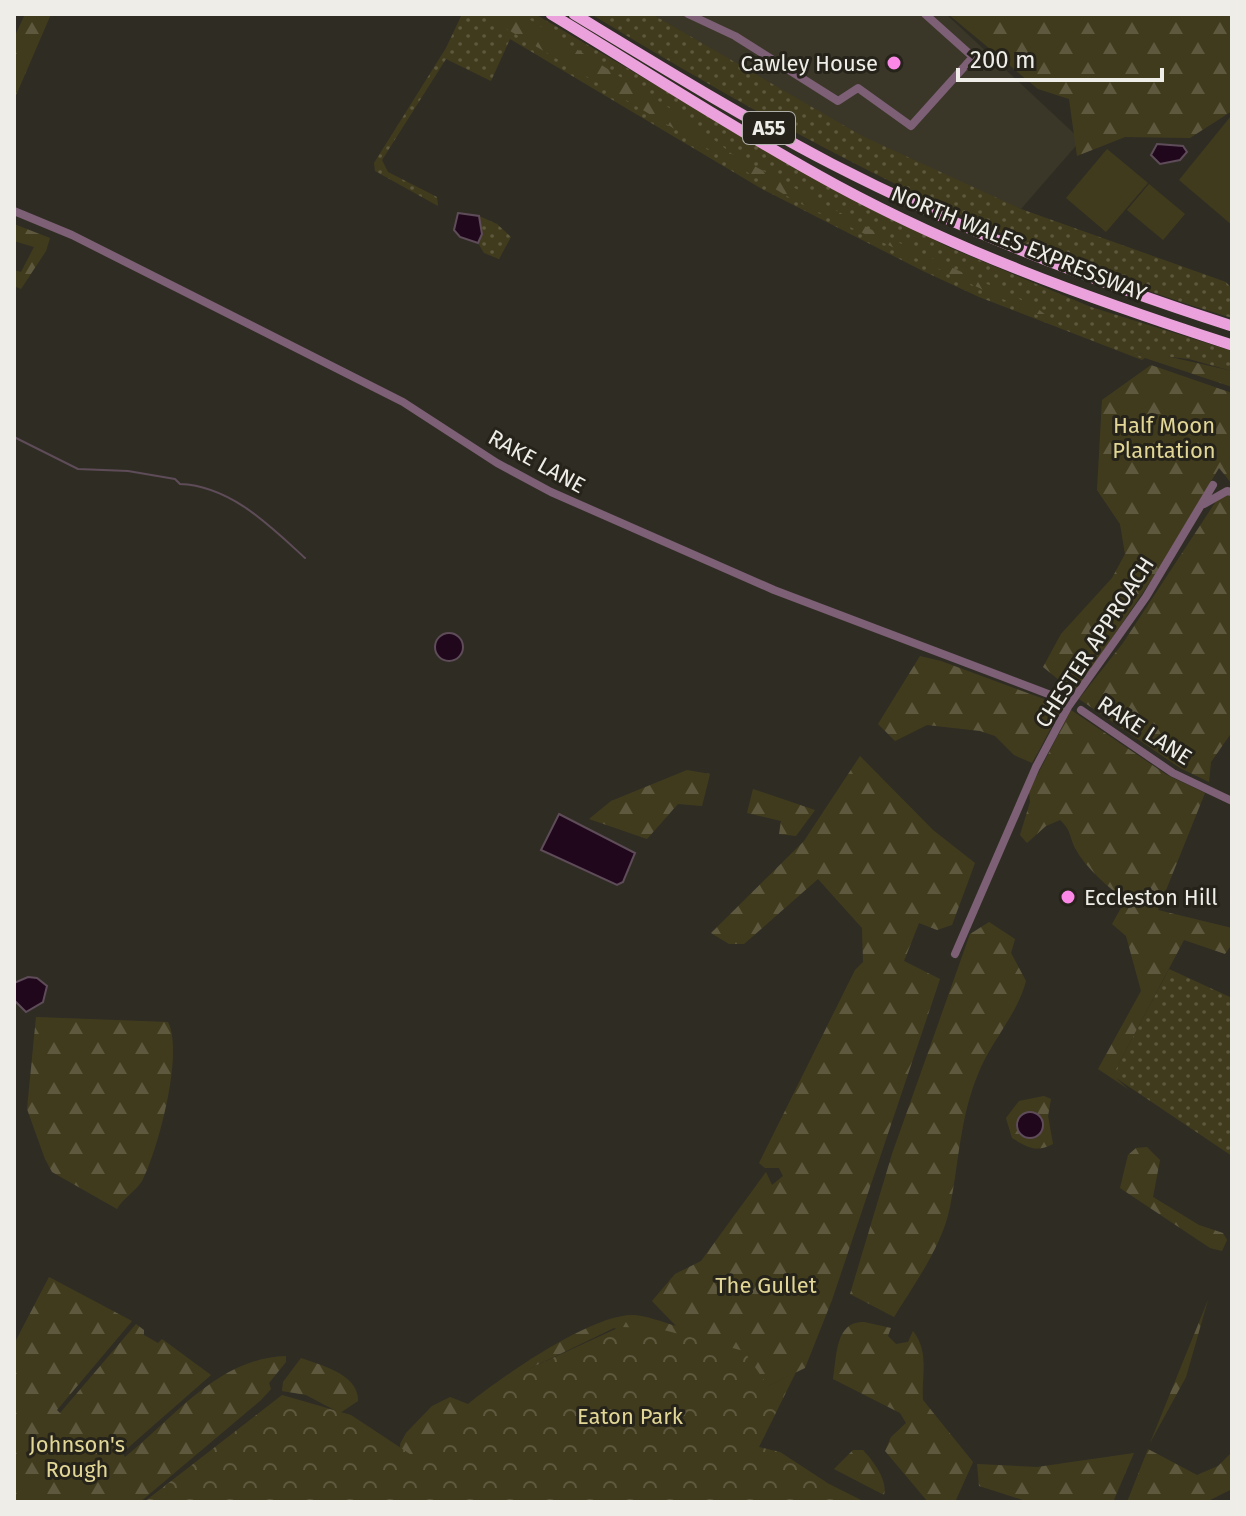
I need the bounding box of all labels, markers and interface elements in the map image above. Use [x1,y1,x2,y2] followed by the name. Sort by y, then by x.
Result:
[958,32,1162,82] scale bar
[970,46,1036,74] text: 200 m
[740,50,878,77] place label: Cawley House
[885,54,903,72] marker: Cawley House
[743,112,795,144] road number: A55
[887,180,1150,307] street label: NORTH WALES EXPRESSWAY
[1112,412,1216,464] park label: Half Moon Plantation
[483,424,590,499] street label: RAKE LANE
[1029,552,1160,733] street label: CHESTER APPROACH
[1093,690,1197,771] street label: RAKE LANE
[1084,884,1218,911] place label: Eccleston Hill
[1059,888,1077,906] marker: Eccleston Hill
[715,1272,817,1299] park label: The Gullet
[577,1403,684,1430] park label: Eaton Park
[29,1431,125,1483] park label: Johnson's Rough

